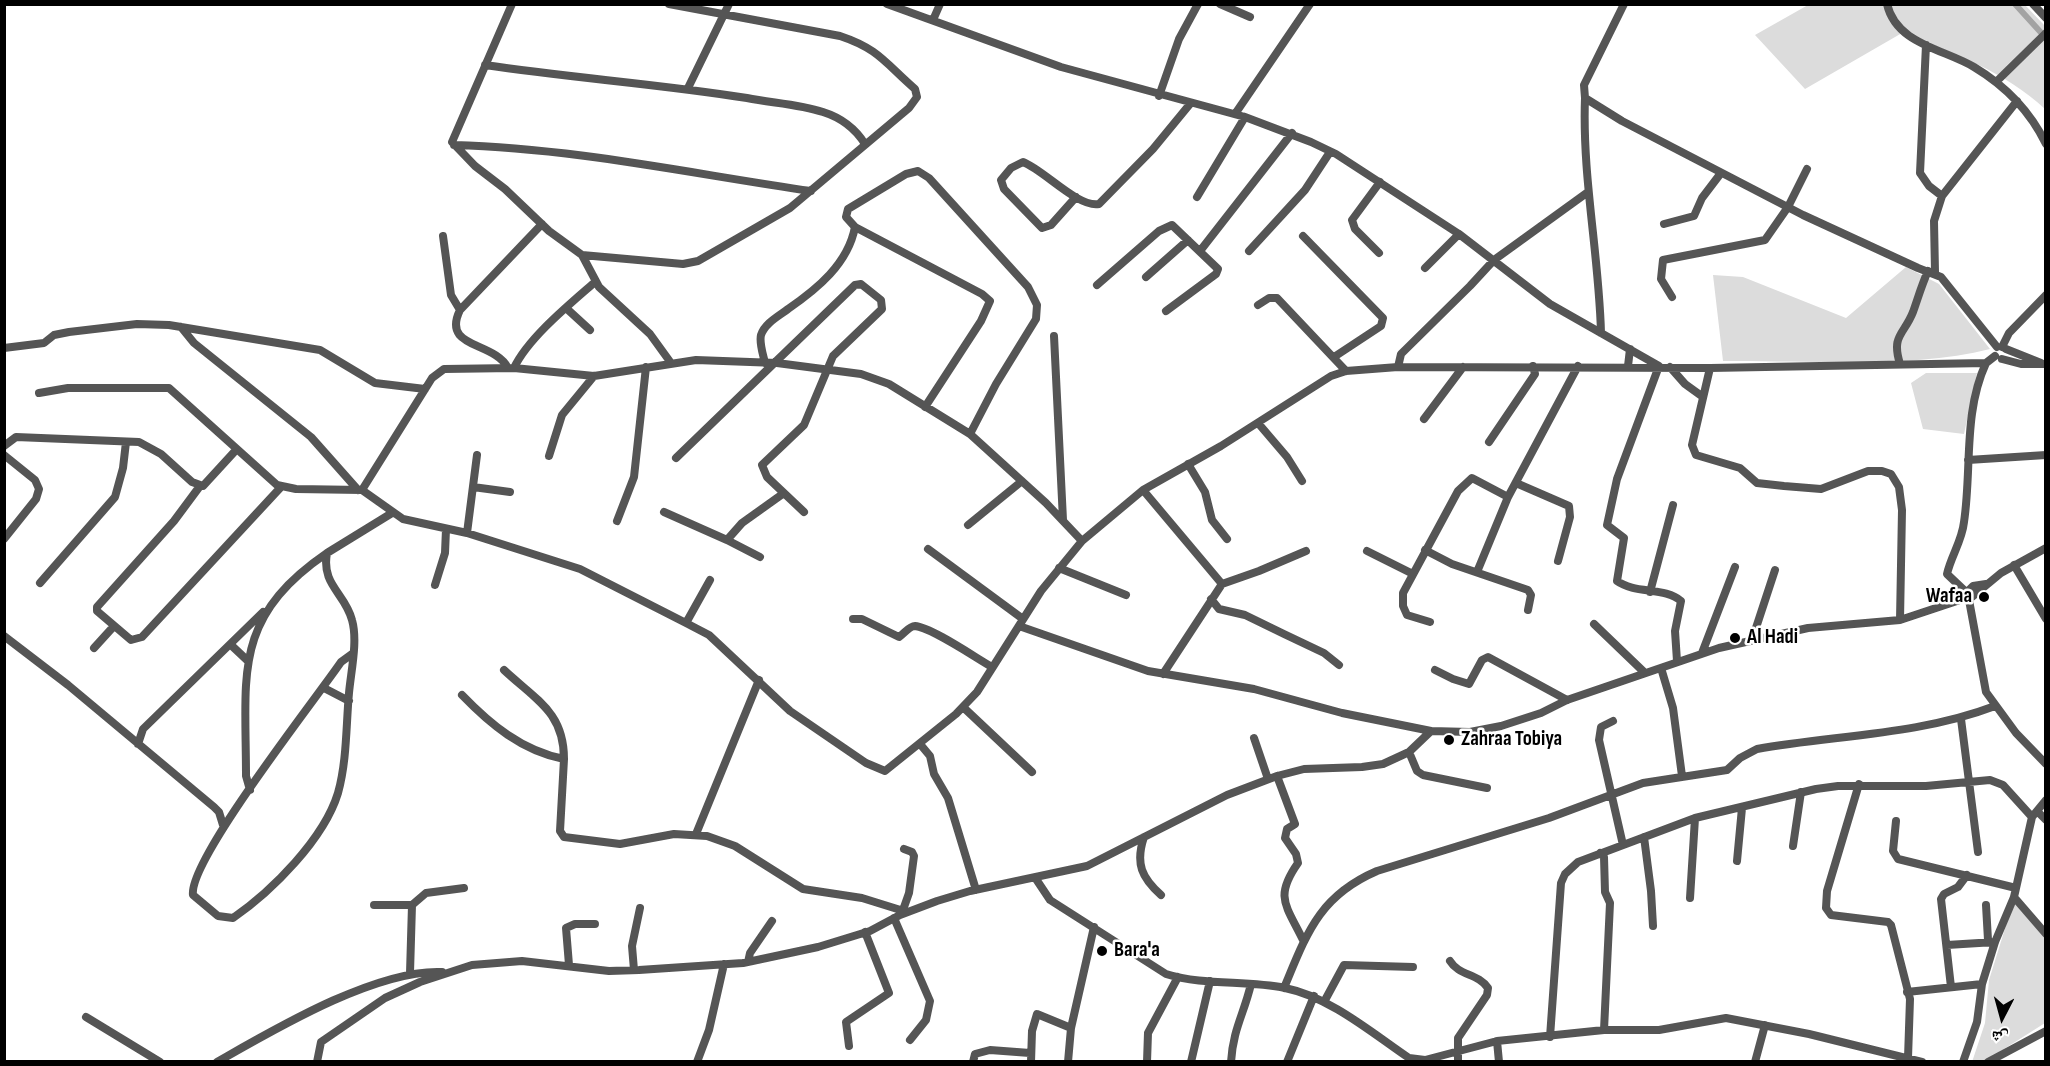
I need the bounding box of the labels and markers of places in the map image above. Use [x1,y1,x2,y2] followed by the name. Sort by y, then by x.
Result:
[1926,584,1972,610] place label: Wafaa
[1977,590,1991,604] marker: Wafaa
[1747,625,1798,651] place label: Al Hadi
[1728,631,1742,645] marker: Al Hadi
[1461,727,1562,753] place label: Zahraa Tobiya
[1442,733,1456,747] marker: Zahraa Tobiya
[1114,938,1160,964] place label: Bara'a
[1095,944,1109,958] marker: Bara'a

